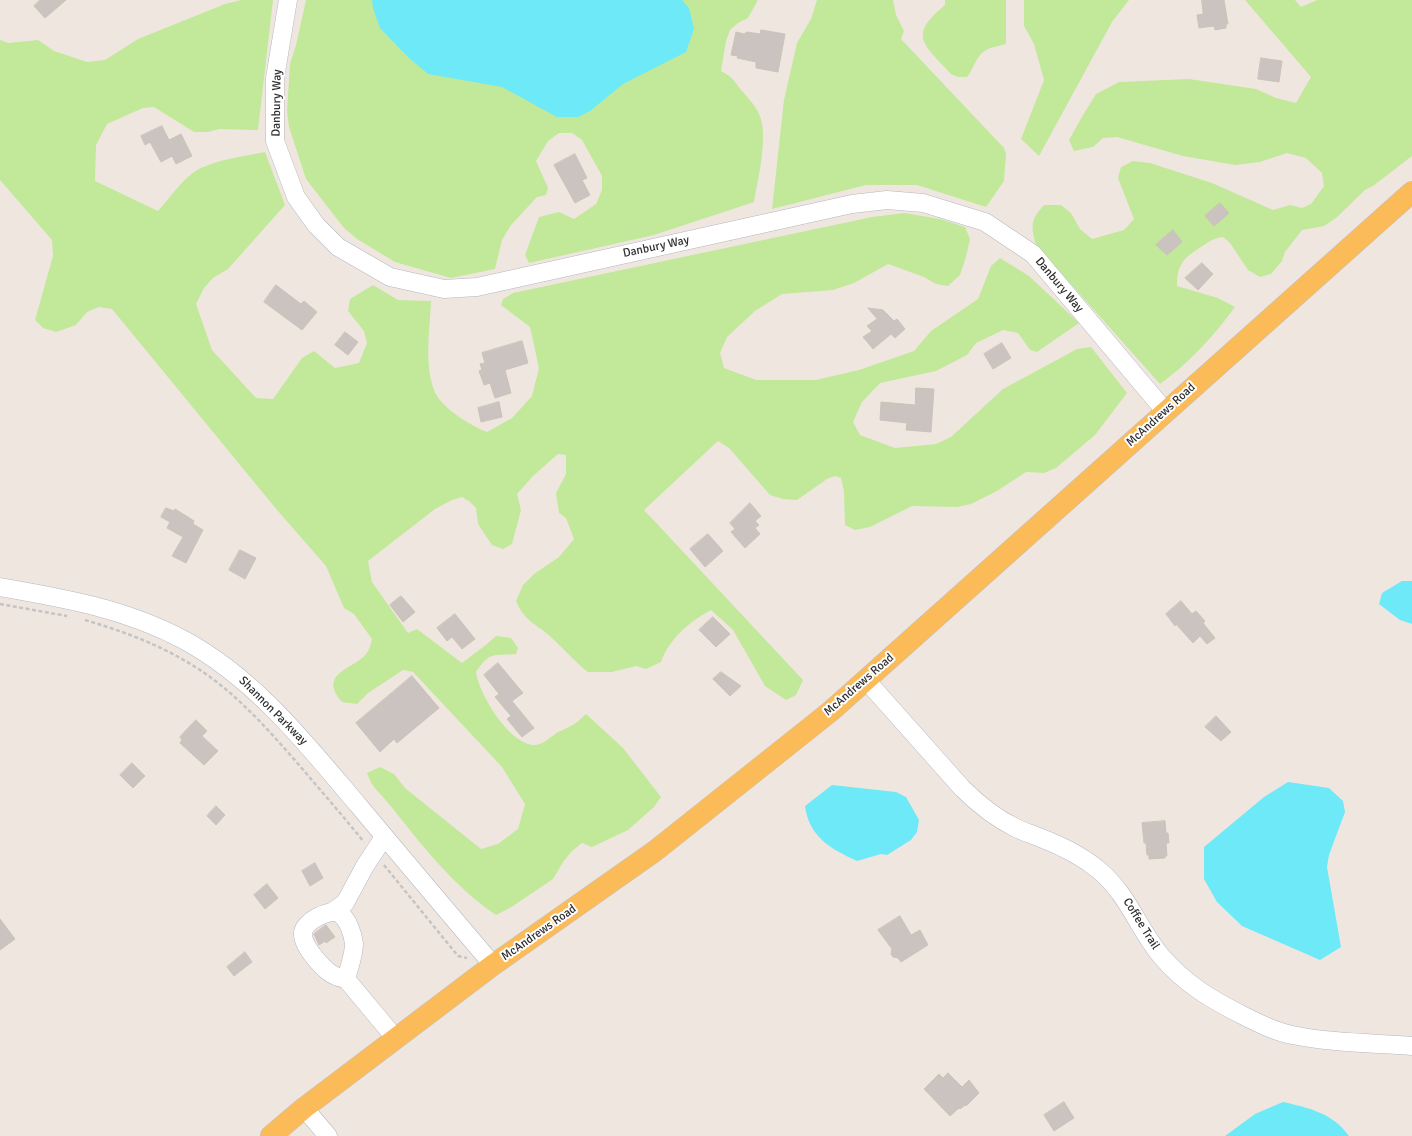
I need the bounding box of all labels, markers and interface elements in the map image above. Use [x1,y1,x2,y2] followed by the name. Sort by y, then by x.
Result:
[269,69,285,137] street label: Danbury Way
[622,233,690,261] street label: Danbury Way
[1032,255,1086,315] street label: Danbury Way
[1124,380,1198,450] street label: McAndrews Road
[821,651,897,719] street label: McAndrews Road
[236,674,310,748] street label: Shannon Parkway
[1120,896,1162,952] street label: Coffee Trail
[499,902,579,964] street label: McAndrews Road

